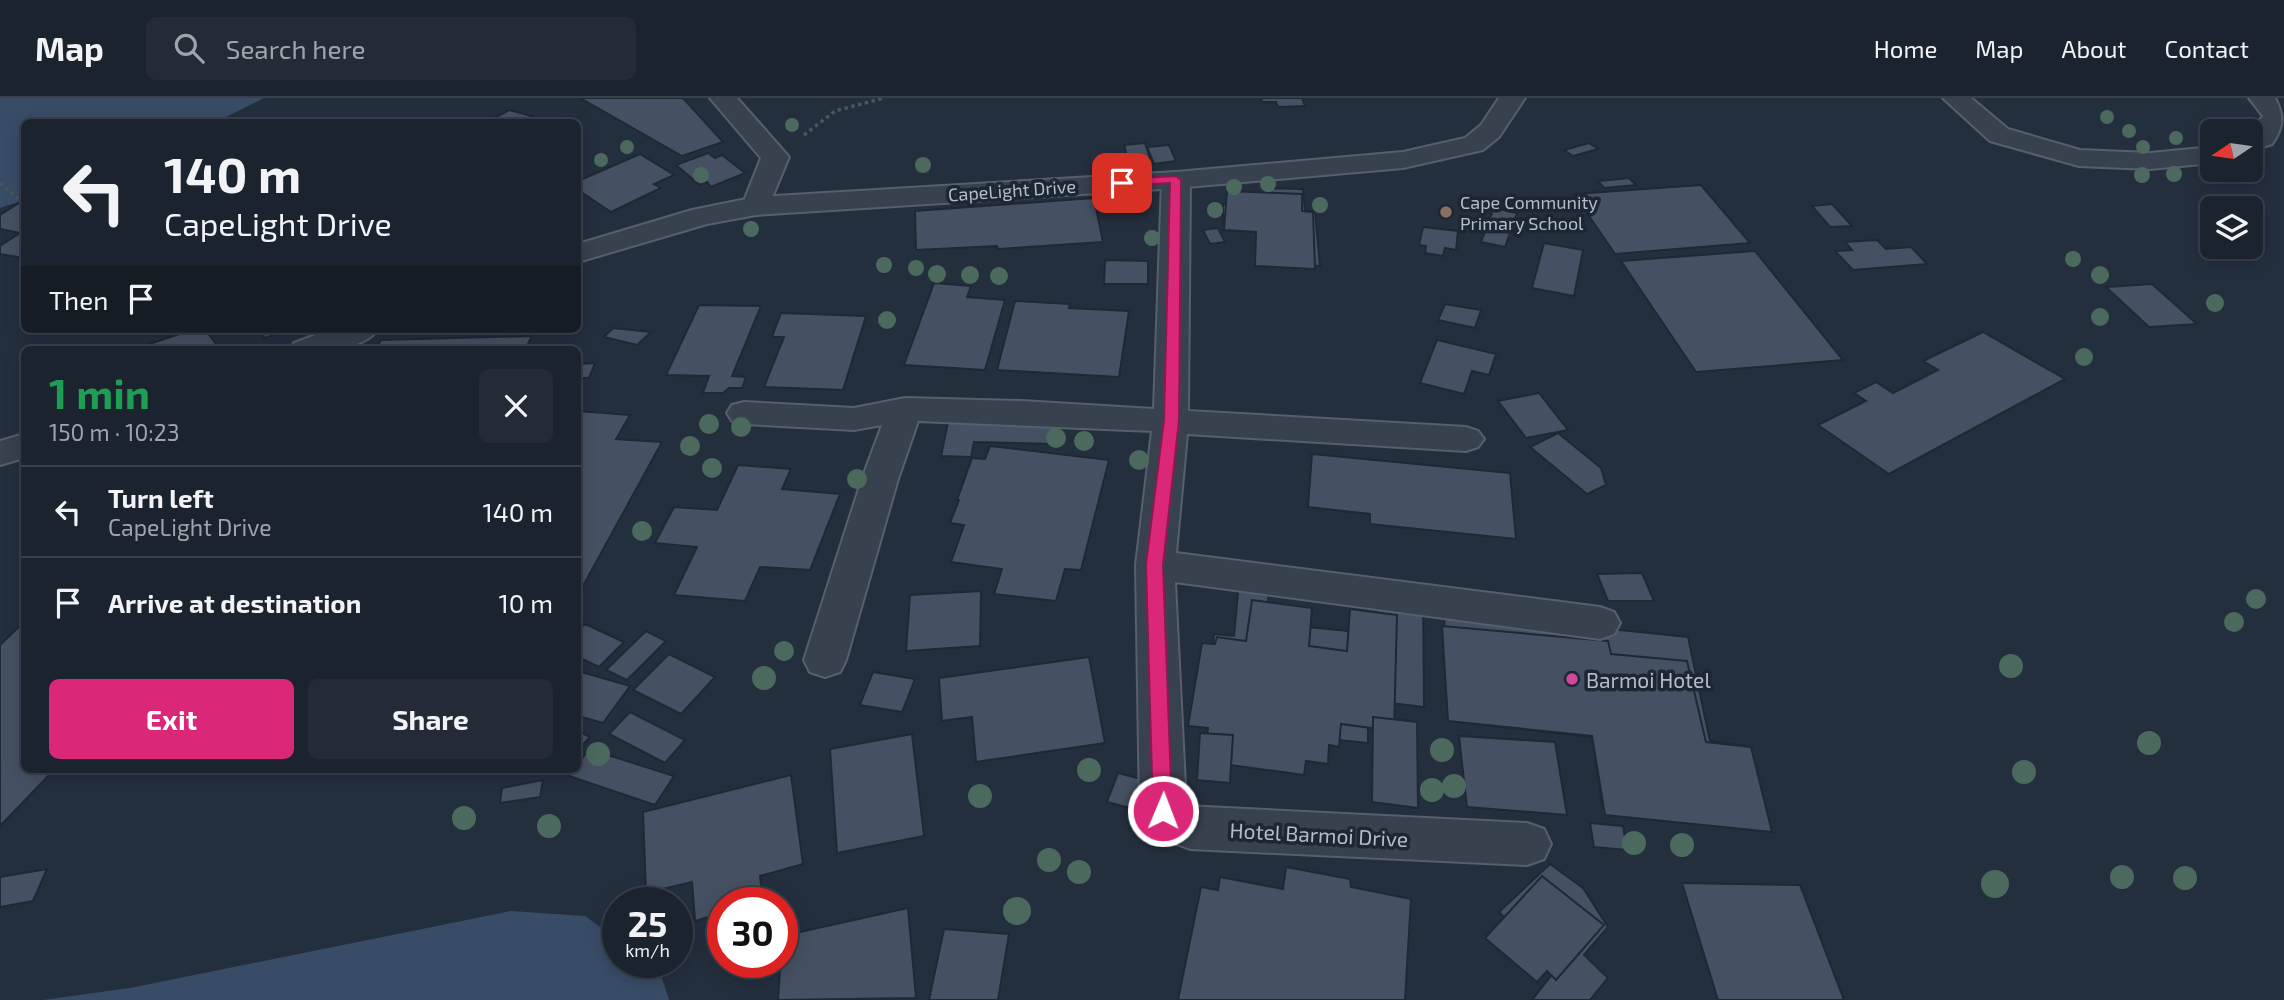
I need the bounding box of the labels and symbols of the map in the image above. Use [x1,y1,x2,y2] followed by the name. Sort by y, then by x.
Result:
[2200,119,2263,182] north arrow
[1092,153,1152,213] pin
[947,175,1077,205] street label: CapeLight Drive
[1460,191,1598,234] place label: Cape Community Primary School
[1438,204,1454,220] marker: Cape Community Primary School
[1586,667,1711,692] place label: Barmoi Hotel
[1564,671,1580,687] marker: Barmoi Hotel
[1126,774,1200,848] position arrow
[1229,817,1409,851] street label: Hotel Barmoi Drive
[707,887,798,978] speed limit sign: 30

